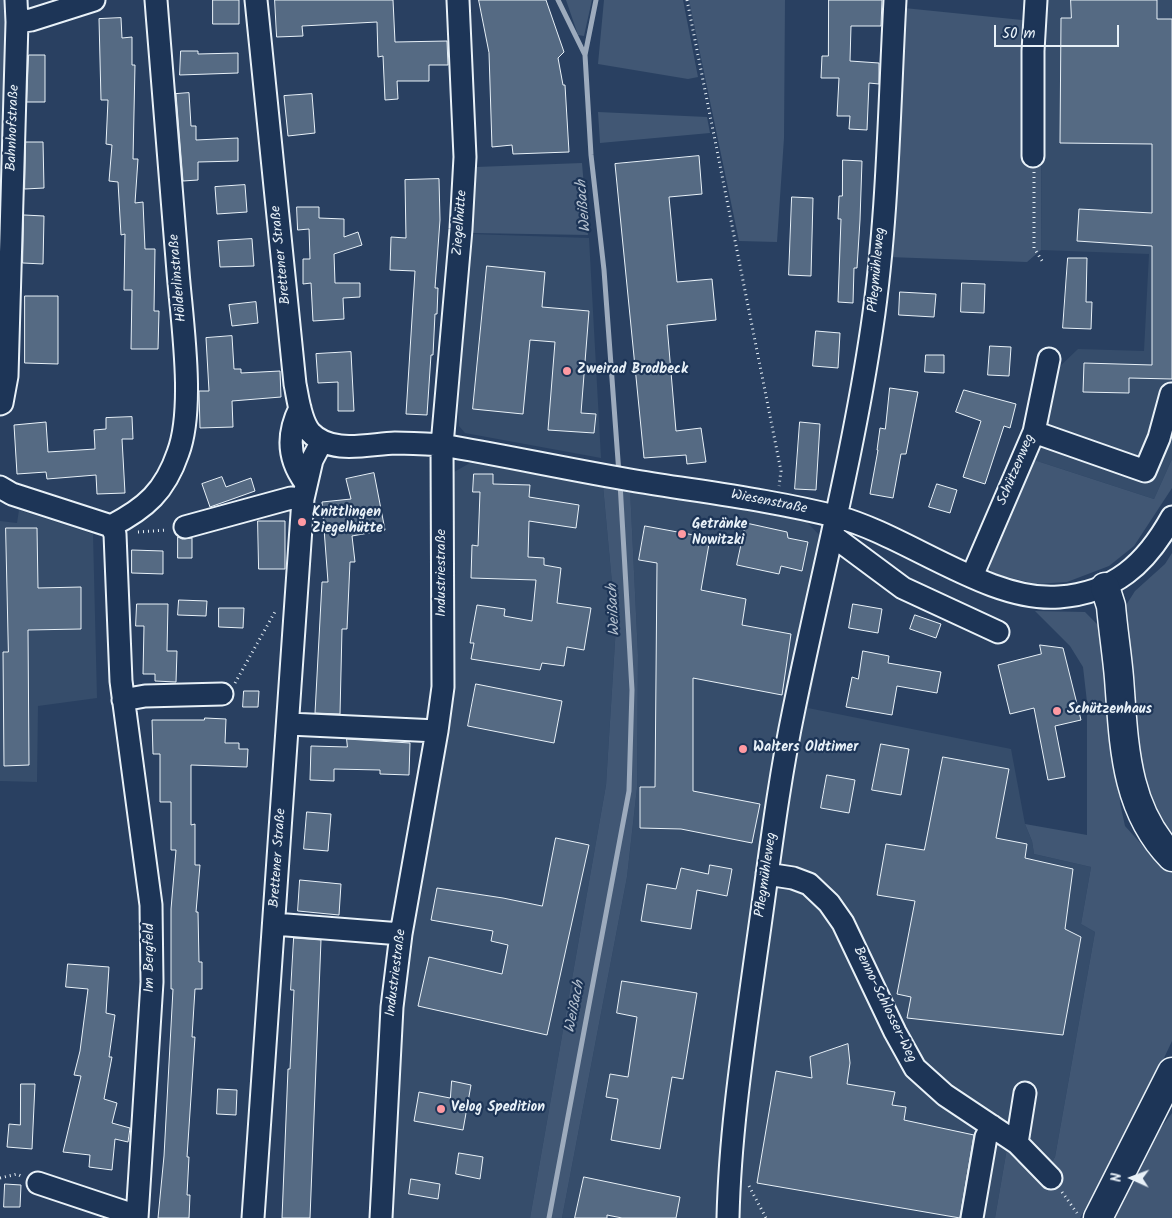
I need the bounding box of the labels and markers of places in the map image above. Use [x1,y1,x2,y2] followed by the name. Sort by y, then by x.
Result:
[577,363,688,379] place label: Zweirad Brodbeck
[561,365,573,377] marker: Zweirad Brodbeck
[312,506,383,538] place label: Knittlingen Ziegelhütte
[296,516,308,528] marker: Knittlingen Ziegelhütte
[692,518,747,550] place label: Getränke Nowitzki
[676,528,688,540] marker: Getränke Nowitzki
[1067,703,1152,719] place label: Schützenhaus
[1051,705,1063,717] marker: Schützenhaus
[753,741,858,757] place label: Walters Oldtimer
[737,743,749,755] marker: Walters Oldtimer
[451,1101,545,1117] place label: Velog Spedition
[435,1103,447,1115] marker: Velog Spedition

